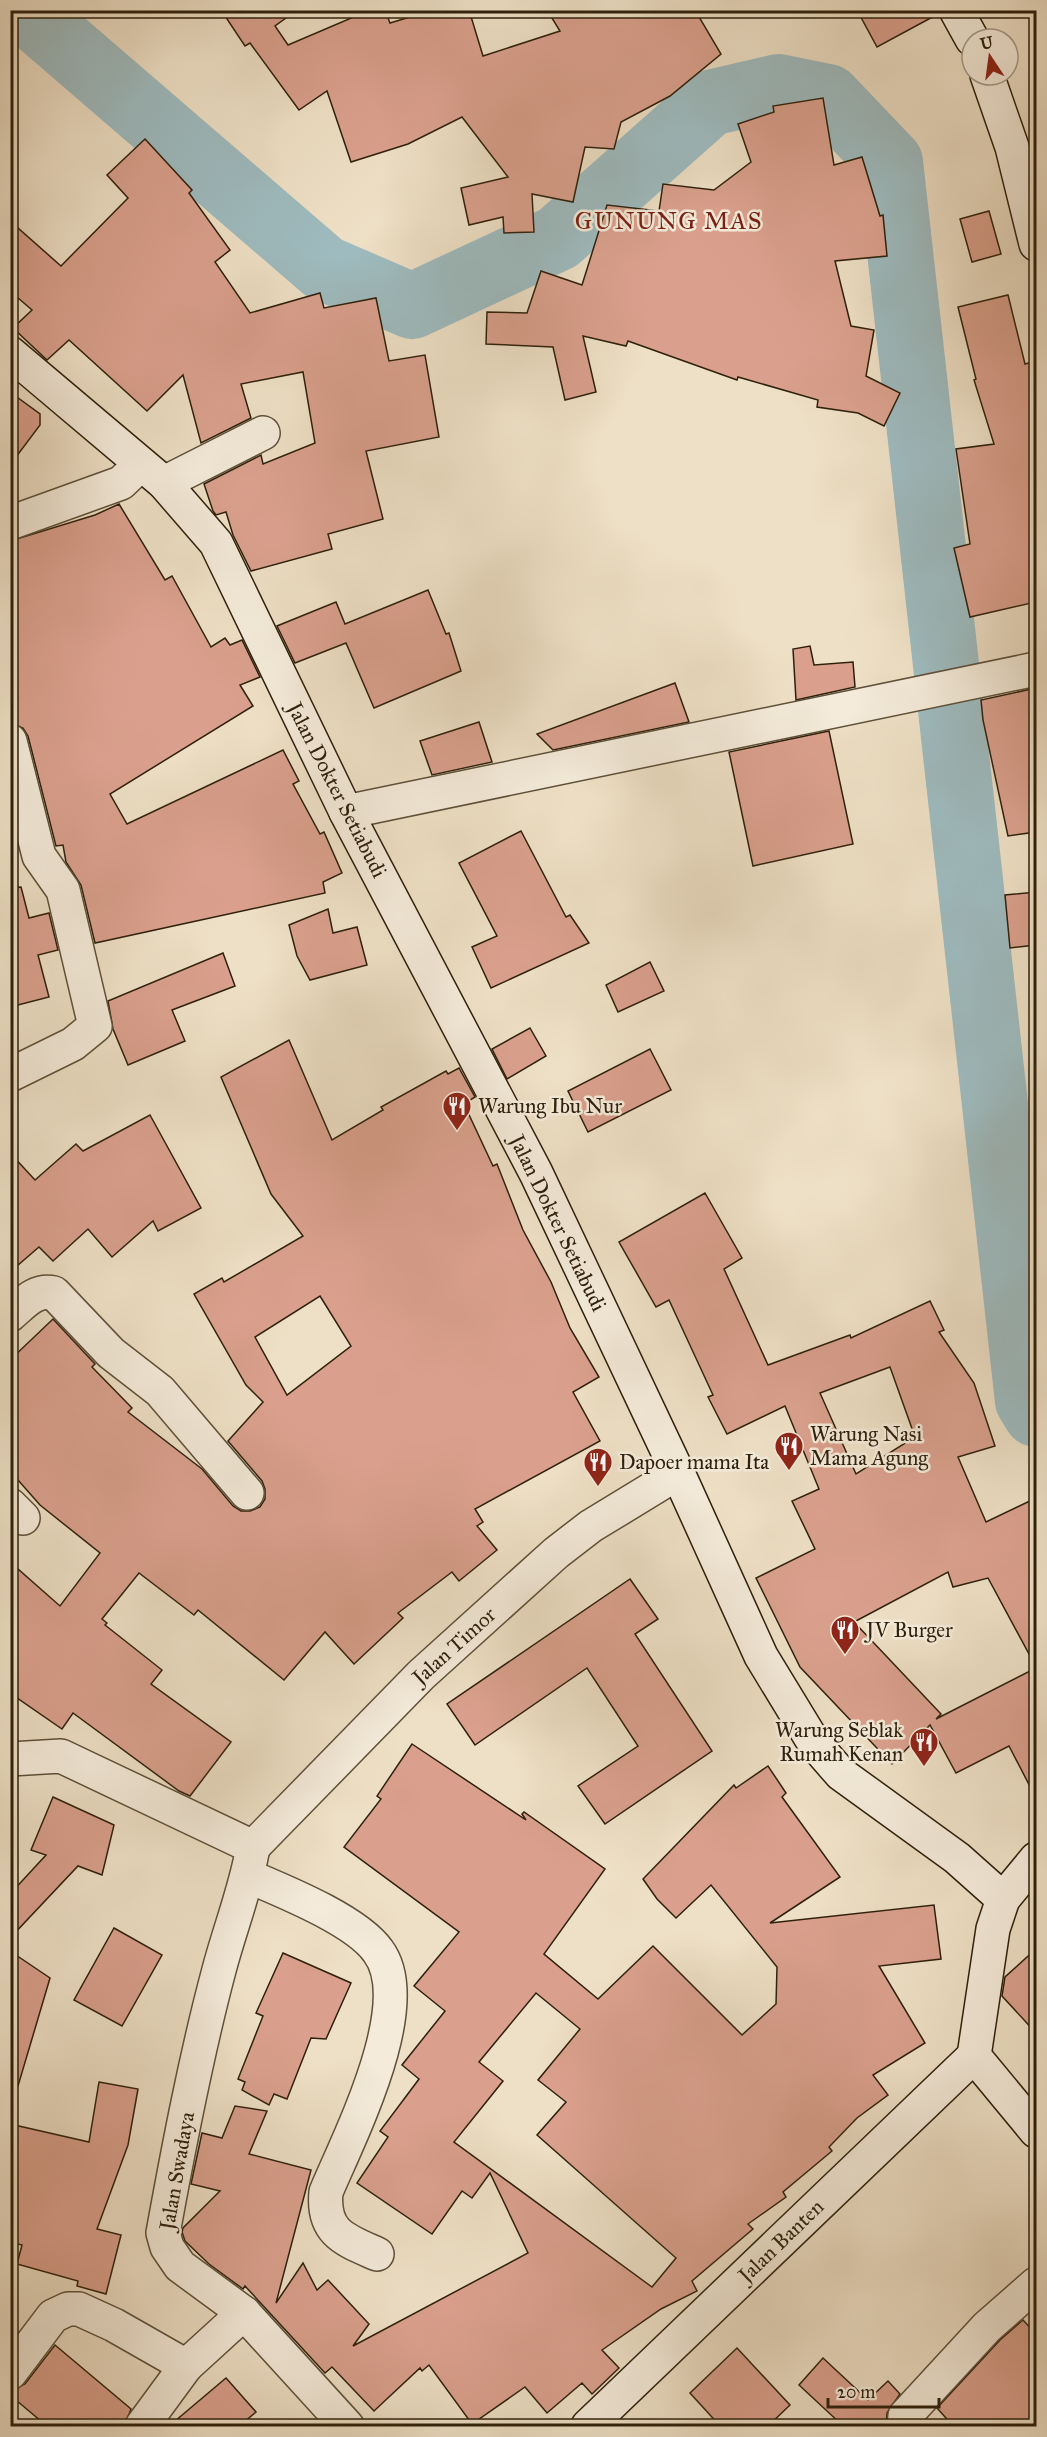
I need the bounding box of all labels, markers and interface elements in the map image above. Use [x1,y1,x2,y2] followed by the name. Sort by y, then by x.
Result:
[960,27,1020,87] north arrow
[978,32,995,54] text: U
[575,206,763,236] district label: GUNUNG MAS
[281,696,393,882] street label: Jalan Dokter Setiabudi
[441,1090,473,1132] restaurant icon: Warung Ibu Nur
[478,1093,622,1119] place label: Warung Ibu Nur
[503,1129,612,1316] street label: Jalan Dokter Setiabudi
[810,1421,928,1471] place label: Warung Nasi Mama Agung
[773,1430,805,1472] restaurant icon: Warung Nasi Mama Agung
[582,1446,614,1488] restaurant icon: Dapoer mama Ita
[619,1449,769,1475] place label: Dapoer mama Ita
[405,1602,501,1692] street label: Jalan Timor
[829,1614,861,1656] restaurant icon: JV Burger
[864,1617,953,1643] place label: JV Burger
[775,1717,903,1767] place label: Warung Seblak Rumah Kenan
[908,1726,940,1768] restaurant icon: Warung Seblak Rumah Kenan
[153,2110,200,2234] street label: Jalan Swadaya
[731,2194,829,2290] street label: Jalan Banten
[828,2371,939,2409] scale bar
[837,2381,875,2403] text: 20 m

